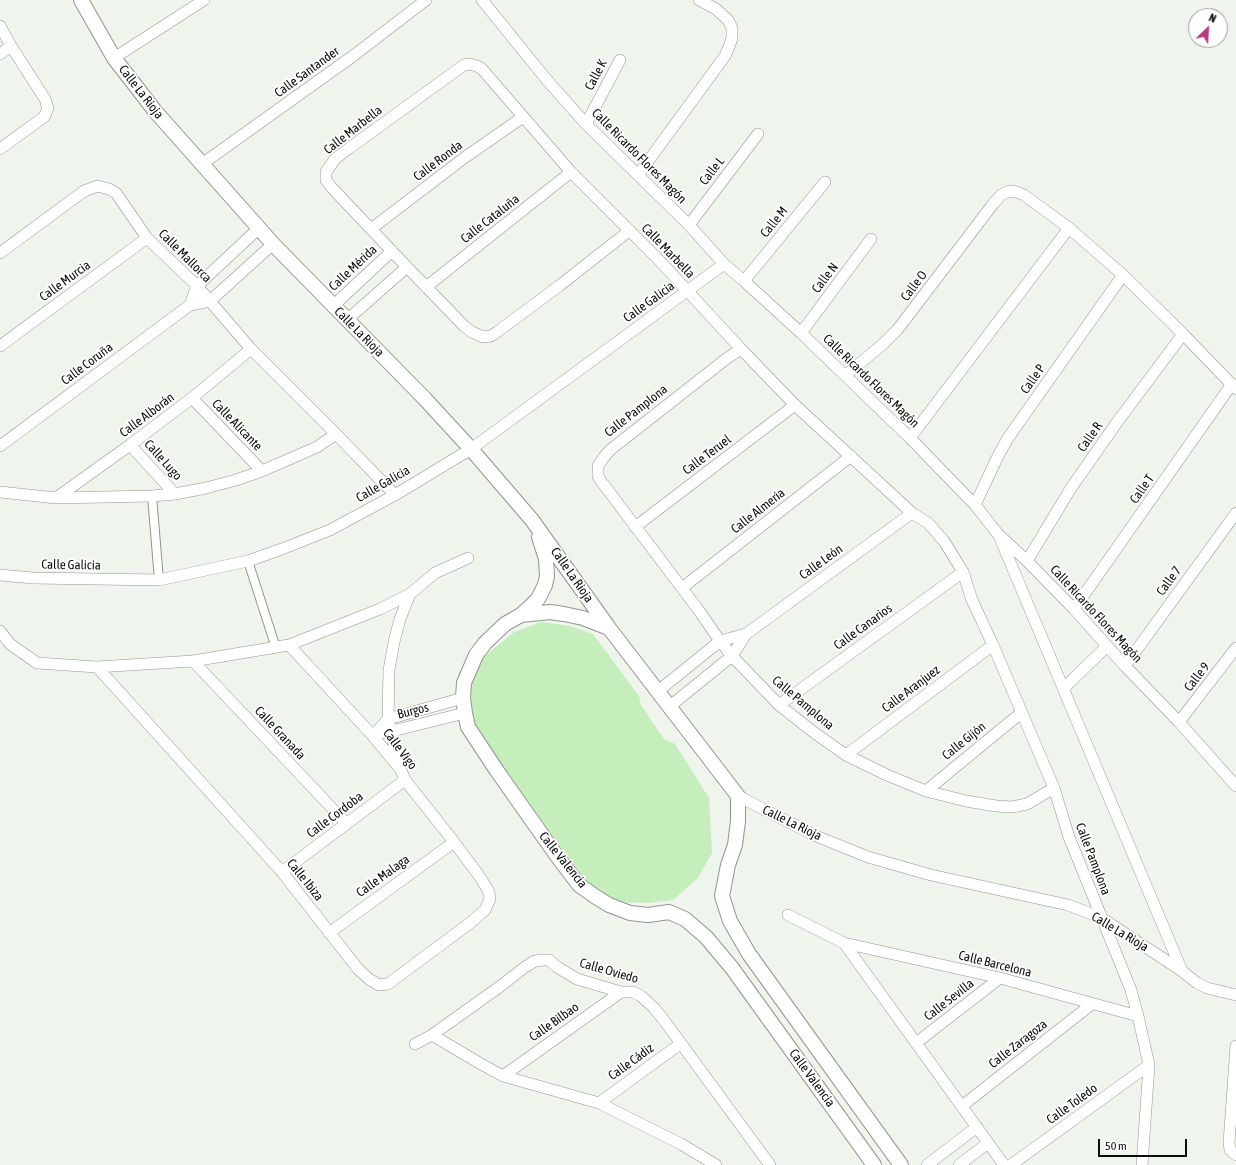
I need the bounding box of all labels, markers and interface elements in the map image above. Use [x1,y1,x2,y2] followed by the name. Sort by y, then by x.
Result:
[1188,8,1228,48] north arrow
[1207,11,1218,25] text: N
[272,43,342,101] street label: Calle Santander
[581,57,611,93] street label: Calle K
[115,62,167,122] street label: Calle La Rioja
[321,102,385,158] street label: Calle Marbella
[588,105,690,207] street label: Calle Ricardo Flores Magón
[410,137,466,185] street label: Calle Ronda
[696,154,728,188] street label: Calle L
[458,191,522,247] street label: Calle Cataluña
[757,203,791,241] street label: Calle M
[638,220,698,282] street label: Calle Marbella
[155,226,215,286] street label: Calle Mallorca
[326,242,380,294] street label: Calle Mérida
[37,257,93,305] street label: Calle Murcia
[809,260,841,296] street label: Calle N
[898,268,930,304] street label: Calle O
[620,278,678,326] street label: Calle Galicia
[331,304,387,360] street label: Calle La Rioja
[820,331,922,431] street label: Calle Ricardo Flores Magón
[58,339,116,389] street label: Calle Coruña
[1017,361,1049,397] street label: Calle P
[601,382,671,440] street label: Calle Pamplona
[117,389,177,441] street label: Calle Alborán
[209,396,265,454] street label: Calle Alicante
[1074,419,1106,455] street label: Calle R
[680,432,734,478] street label: Calle Teruel
[141,437,185,483] street label: Calle Lugo
[353,462,413,506] street label: Calle Galicia
[1126,471,1158,507] street label: Calle T
[728,485,788,537] street label: Calle Almeria
[796,541,846,583] street label: Calle León
[547,544,597,606] street label: Calle La Rioja
[41,557,101,573] street label: Calle Galicia
[1047,562,1145,666] street label: Calle Ricardo Flores Magón
[1153,563,1185,599] street label: Calle 7
[831,601,895,653] street label: Calle Canarios
[1181,659,1213,695] street label: Calle 9
[879,662,943,716] street label: Calle Aranjuez
[769,673,837,733] street label: Calle Pamplona
[396,700,430,722] street label: Burgos
[251,703,309,763] street label: Calle Granada
[939,719,989,763] street label: Calle Gijón
[380,725,420,773] street label: Calle Vigo
[304,789,366,841] street label: Calle Cordoba
[760,802,824,844] street label: Calle La Rioja
[1072,821,1114,897] street label: Calle Pamplona
[536,829,590,891] street label: Calle Valencia
[353,851,413,901] street label: Calle Malaga
[283,856,327,904] street label: Calle Ibiza
[1089,909,1151,955] street label: Calle La Rioja
[957,947,1033,981] street label: Calle Barcelona
[578,955,640,987] street label: Calle Oviedo
[921,976,977,1024] street label: Calle Sevilla
[526,999,582,1045] street label: Calle Bilbao
[986,1016,1050,1072] street label: Calle Zaragoza
[605,1040,657,1084] street label: Calle Cádiz
[786,1046,838,1110] street label: Calle Valencia
[1044,1080,1100,1128] street label: Calle Toledo
[1100,1131,1189,1157] scale bar
[1105,1139,1127,1153] text: 50 m

